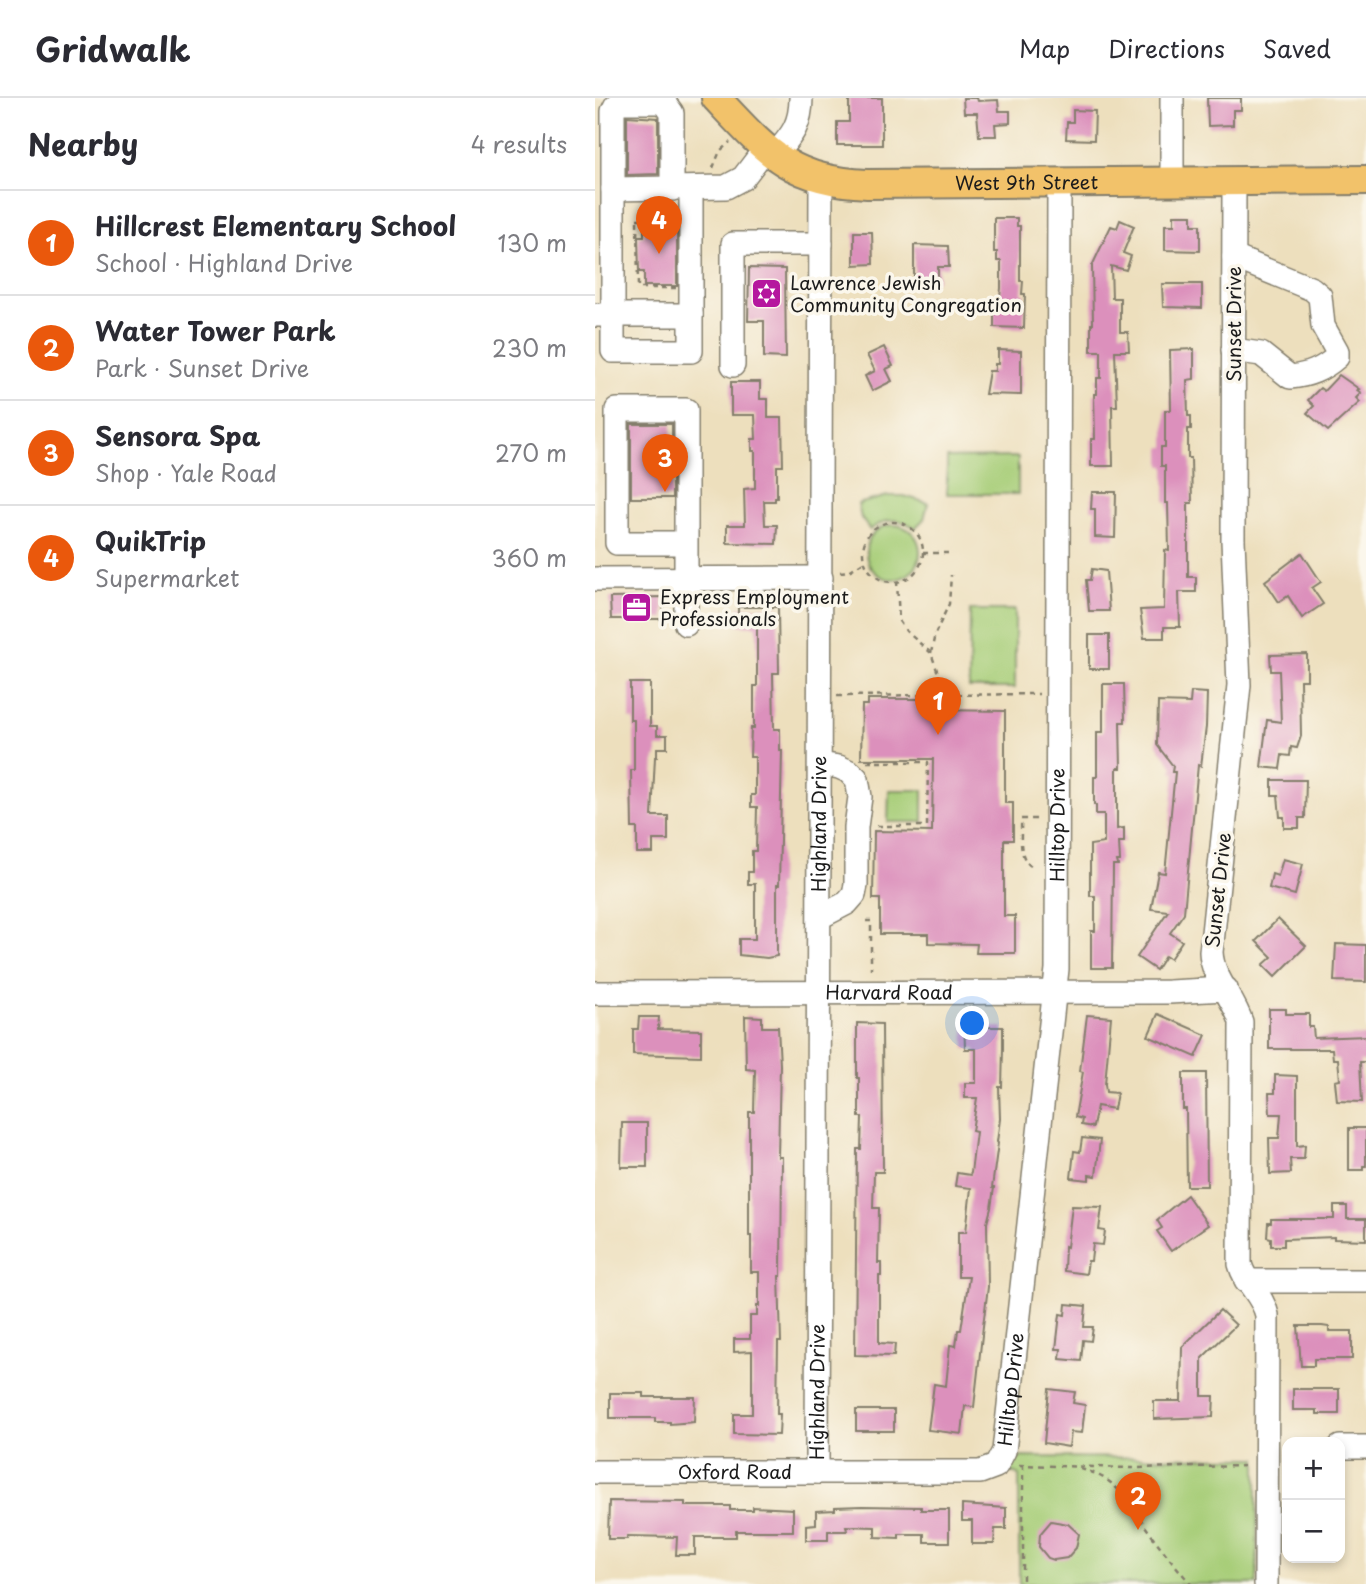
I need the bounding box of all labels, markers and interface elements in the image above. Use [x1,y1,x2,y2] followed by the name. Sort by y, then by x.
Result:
[35,23,191,73] text: Gridwalk
[1019,30,1070,66] text: Map
[1108,30,1225,66] text: Directions
[1263,30,1331,66] text: Saved
[28,121,138,166] text: Nearby
[471,126,567,161] text: 4 results
[955,167,1099,196] street label: West 9th Street
[636,196,682,254] pin: 4
[95,206,456,245] text: Hillcrest Elementary School
[46,225,57,260] text: 1
[497,225,567,260] text: 130 m
[95,245,353,280] text: School · Highland Drive
[1219,266,1247,382] street label: Sunset Drive
[790,268,1022,318] place label: Lawrence Jewish Community Congregation
[750,277,784,311] synagogue icon: Lawrence Jewish Community Congregation
[95,311,336,350] text: Water Tower Park
[43,330,59,365] text: 2
[492,330,567,365] text: 230 m
[95,350,309,385] text: Park · Sunset Drive
[95,416,260,455] text: Sensora Spa
[642,434,688,492] pin: 3
[43,435,59,470] text: 3
[495,435,567,470] text: 270 m
[95,455,277,490] text: Shop · Yale Road
[95,521,206,560] text: QuikTrip
[43,540,59,575] text: 4
[492,540,567,575] text: 360 m
[95,560,239,595] text: Supermarket
[660,582,849,632] place label: Express Employment Professionals
[620,591,654,625] office icon: Express Employment Professionals
[915,677,961,735] pin: 1
[804,756,832,892] street label: Highland Drive
[1042,768,1071,882] street label: Hilltop Drive
[1197,831,1237,949] street label: Sunset Drive
[825,977,953,1006] street label: Harvard Road
[955,1006,989,1040] your location
[802,1324,830,1460] street label: Highland Drive
[990,1331,1030,1447] street label: Hilltop Drive
[1282,1437,1345,1563] map controls
[1282,1437,1345,1500] button: +
[678,1457,792,1485] street label: Oxford Road
[1115,1472,1161,1530] pin: 2
[1282,1500,1345,1563] button: −

